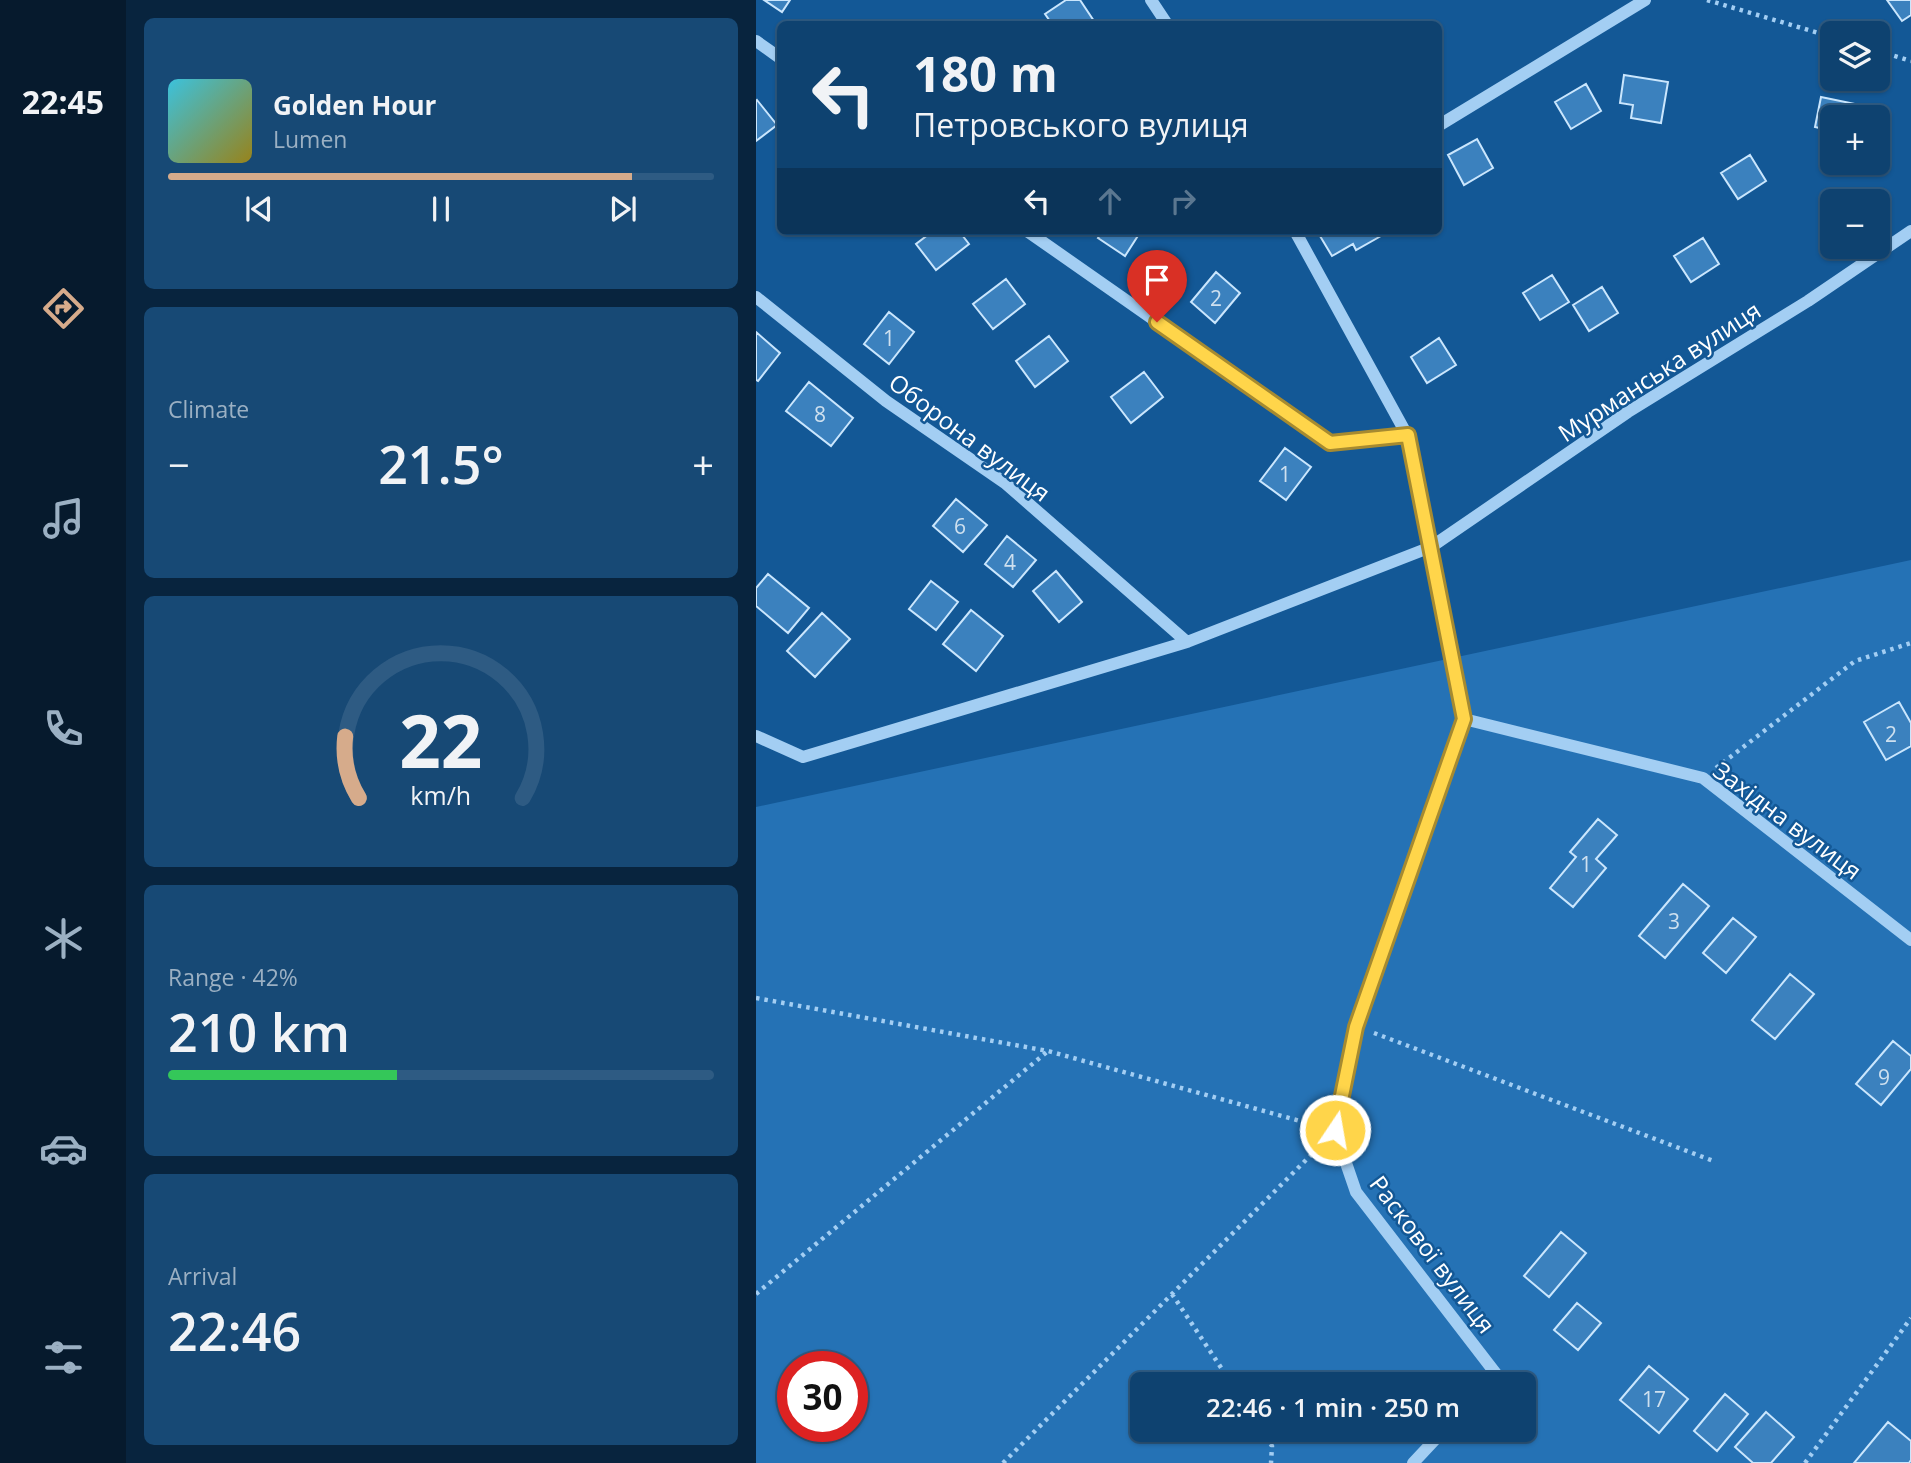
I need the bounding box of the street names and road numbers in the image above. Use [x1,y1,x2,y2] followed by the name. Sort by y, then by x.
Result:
[1551,293,1767,449] street label: Мурманська вулиця
[882,365,1058,509] street label: Оборона вулиця
[1707,753,1869,887] street label: Західна вулиця
[1363,1168,1503,1340] street label: Раскової вулиця

